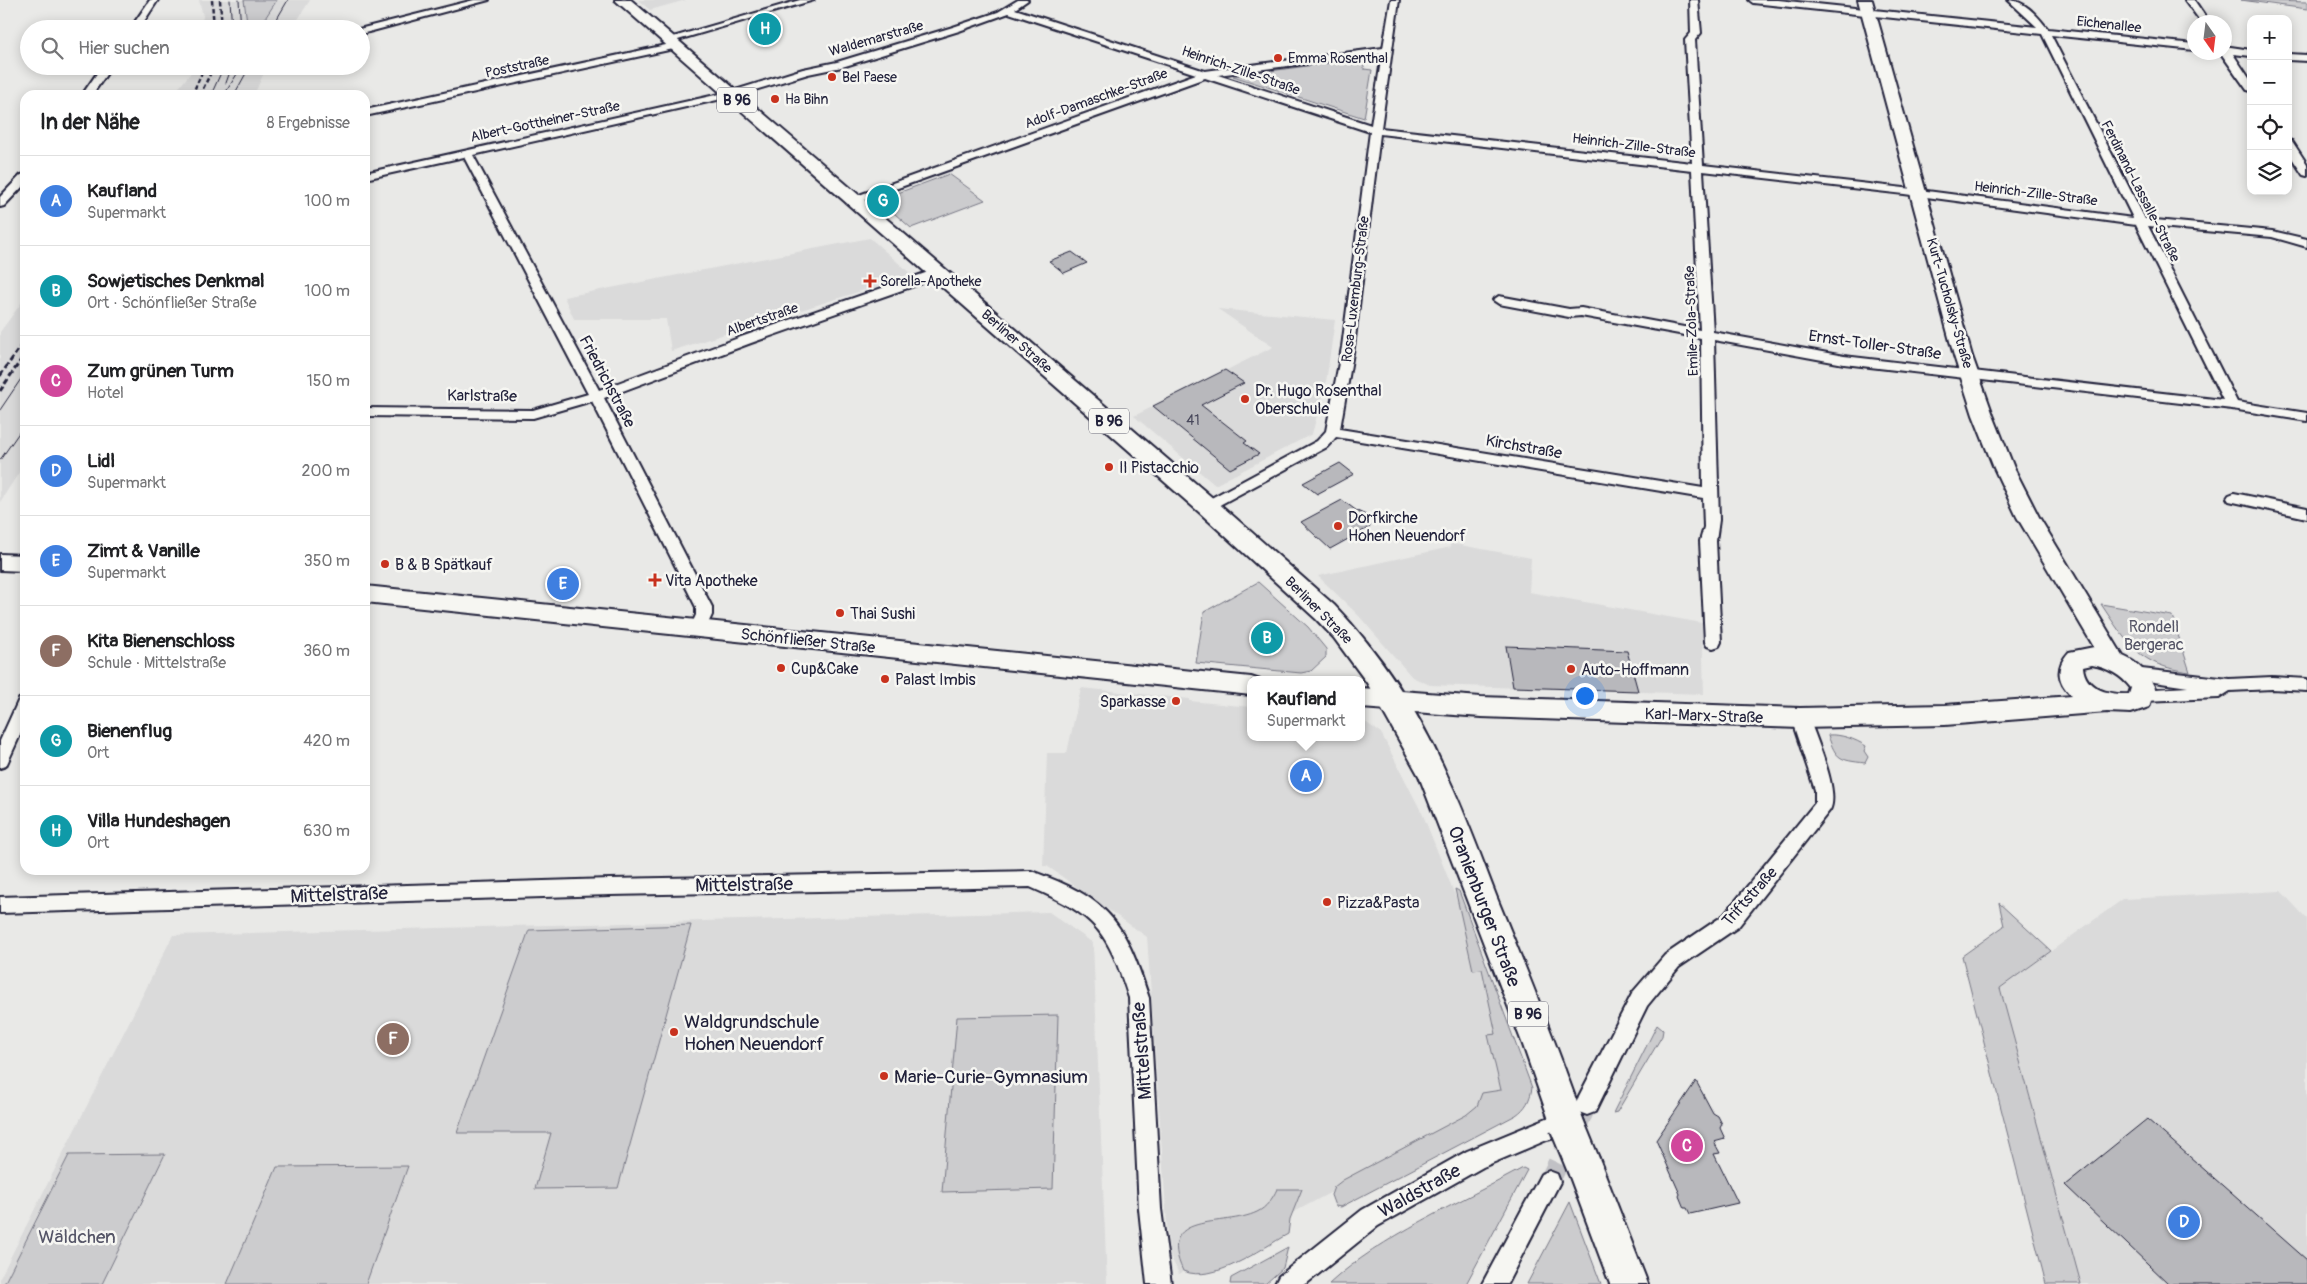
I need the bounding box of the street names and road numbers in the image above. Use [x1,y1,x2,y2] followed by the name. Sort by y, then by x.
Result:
[2076,13,2142,36] street label: Eichenallee
[827,17,925,60] street label: Waldemarstraße
[1179,42,1302,99] street label: Heinrich-Zille-Straße
[484,51,551,82] street label: Poststraße
[1022,65,1170,132] street label: Adolf-Damaschke-Straße
[717,88,757,112] road number: B 96
[469,97,621,146] street label: Albert-Gottheiner-Straße
[2097,118,2184,265] street label: Ferdinand-Lassalle-Straße
[1571,130,1697,162] street label: Heinrich-Zille-Straße
[1973,178,2099,210] street label: Heinrich-Zille-Straße
[1338,215,1373,363] street label: Rosa-Luxemburg-Straße
[1923,236,1976,370] street label: Kurt-Tucholsky-Straße
[1681,265,1702,377] street label: Emile-Zola-Straße
[724,299,800,340] street label: Albertstraße
[978,306,1056,377] street label: Berliner Straße
[1807,326,1942,364] street label: Ernst-Toller-Straße
[574,332,640,431] street label: Friedrichstraße
[447,385,517,407] street label: Karlstraße
[1089,408,1129,434] road number: B 96
[1484,430,1564,464] street label: Kirchstraße
[1281,573,1356,648] street label: Berliner Straße
[740,624,876,658] street label: Schönfließer Straße
[1644,704,1764,728] street label: Karl-Marx-Straße
[1442,822,1526,991] street label: Oranienburger Straße
[1718,863,1782,931] street label: Triftstraße
[695,872,794,898] street label: Mittelstraße
[290,881,389,909] street label: Mittelstraße
[1127,1001,1157,1101] street label: Mittelstraße
[1508,1002,1548,1026] road number: B 96
[1374,1158,1465,1223] street label: Waldstraße

